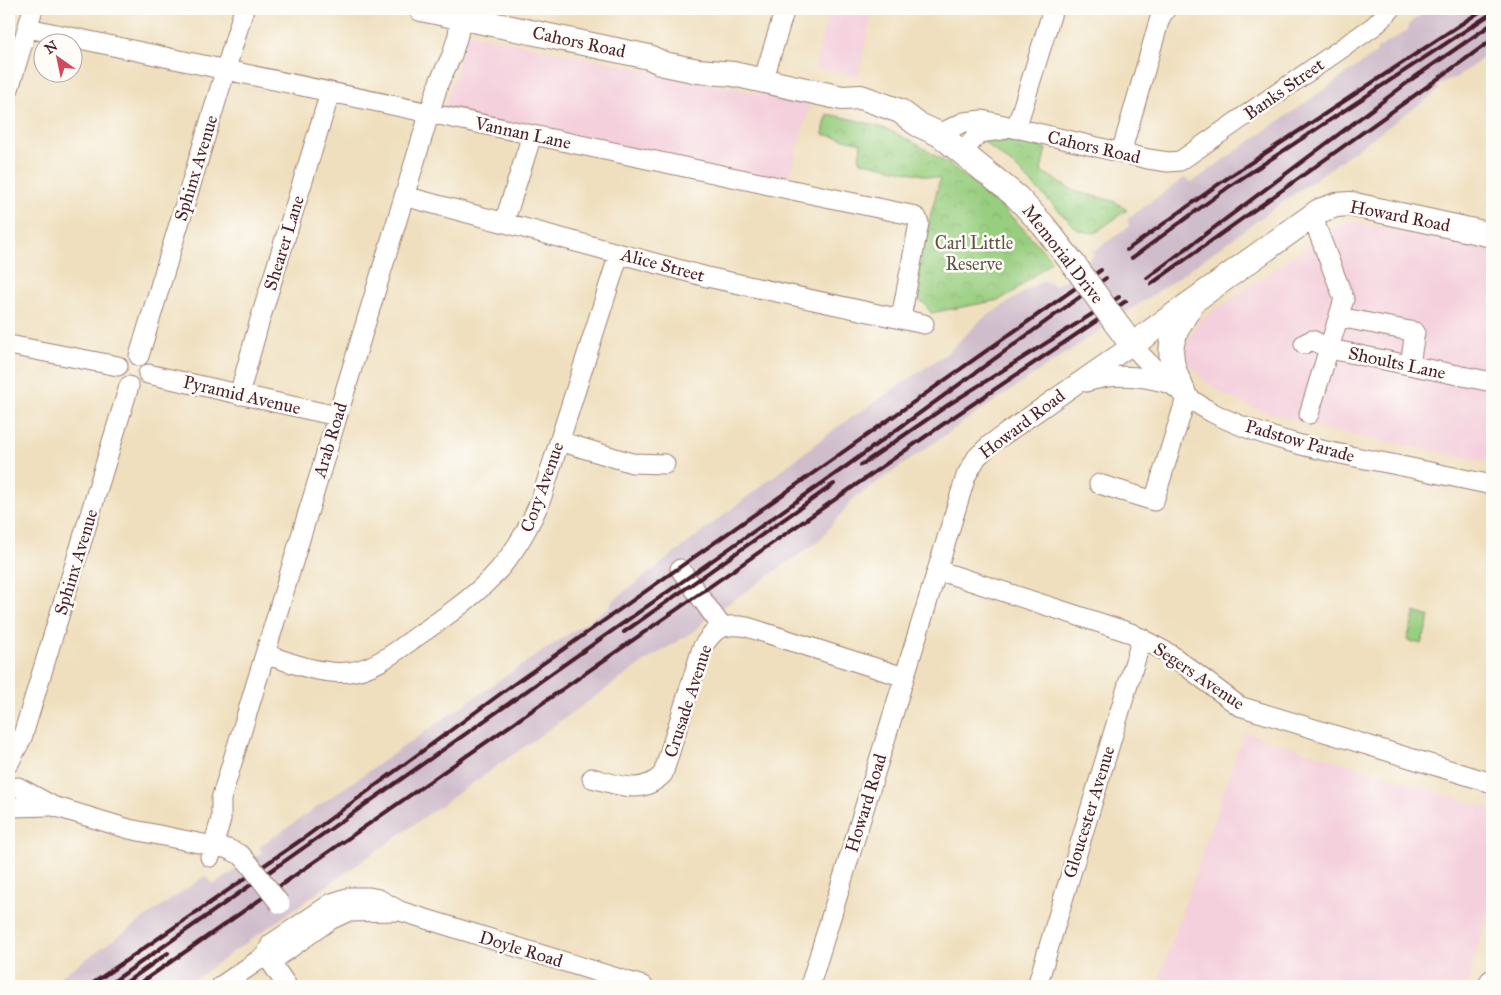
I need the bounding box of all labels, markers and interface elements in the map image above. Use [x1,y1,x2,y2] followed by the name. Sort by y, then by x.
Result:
[530,21,628,63] street label: Cahors Road
[32,32,82,82] north arrow
[42,37,61,58] text: N
[1240,53,1329,125] street label: Banks Street
[169,112,223,224] street label: Sphinx Avenue
[472,112,573,154] street label: Vannan Lane
[1045,126,1143,168] street label: Cahors Road
[259,193,309,293] street label: Shearer Lane
[1348,195,1452,237] street label: Howard Road
[1017,200,1109,308] street label: Memorial Drive
[935,232,1013,275] park label: Carl Little Reserve
[618,243,708,287] street label: Alice Street
[1346,342,1448,384] street label: Shoults Lane
[181,371,303,419] street label: Pyramid Avenue
[975,385,1069,463] street label: Howard Road
[308,400,352,481] street label: Arab Road
[1243,415,1357,467] street label: Padstow Parade
[515,439,569,535] street label: Cory Avenue
[49,506,103,618] street label: Sphinx Avenue
[1149,638,1249,715] street label: Segers Avenue
[659,642,717,760] street label: Crusade Avenue
[1058,743,1120,881] street label: Gloucester Avenue
[841,751,891,855] street label: Howard Road
[477,926,565,972] street label: Doyle Road

